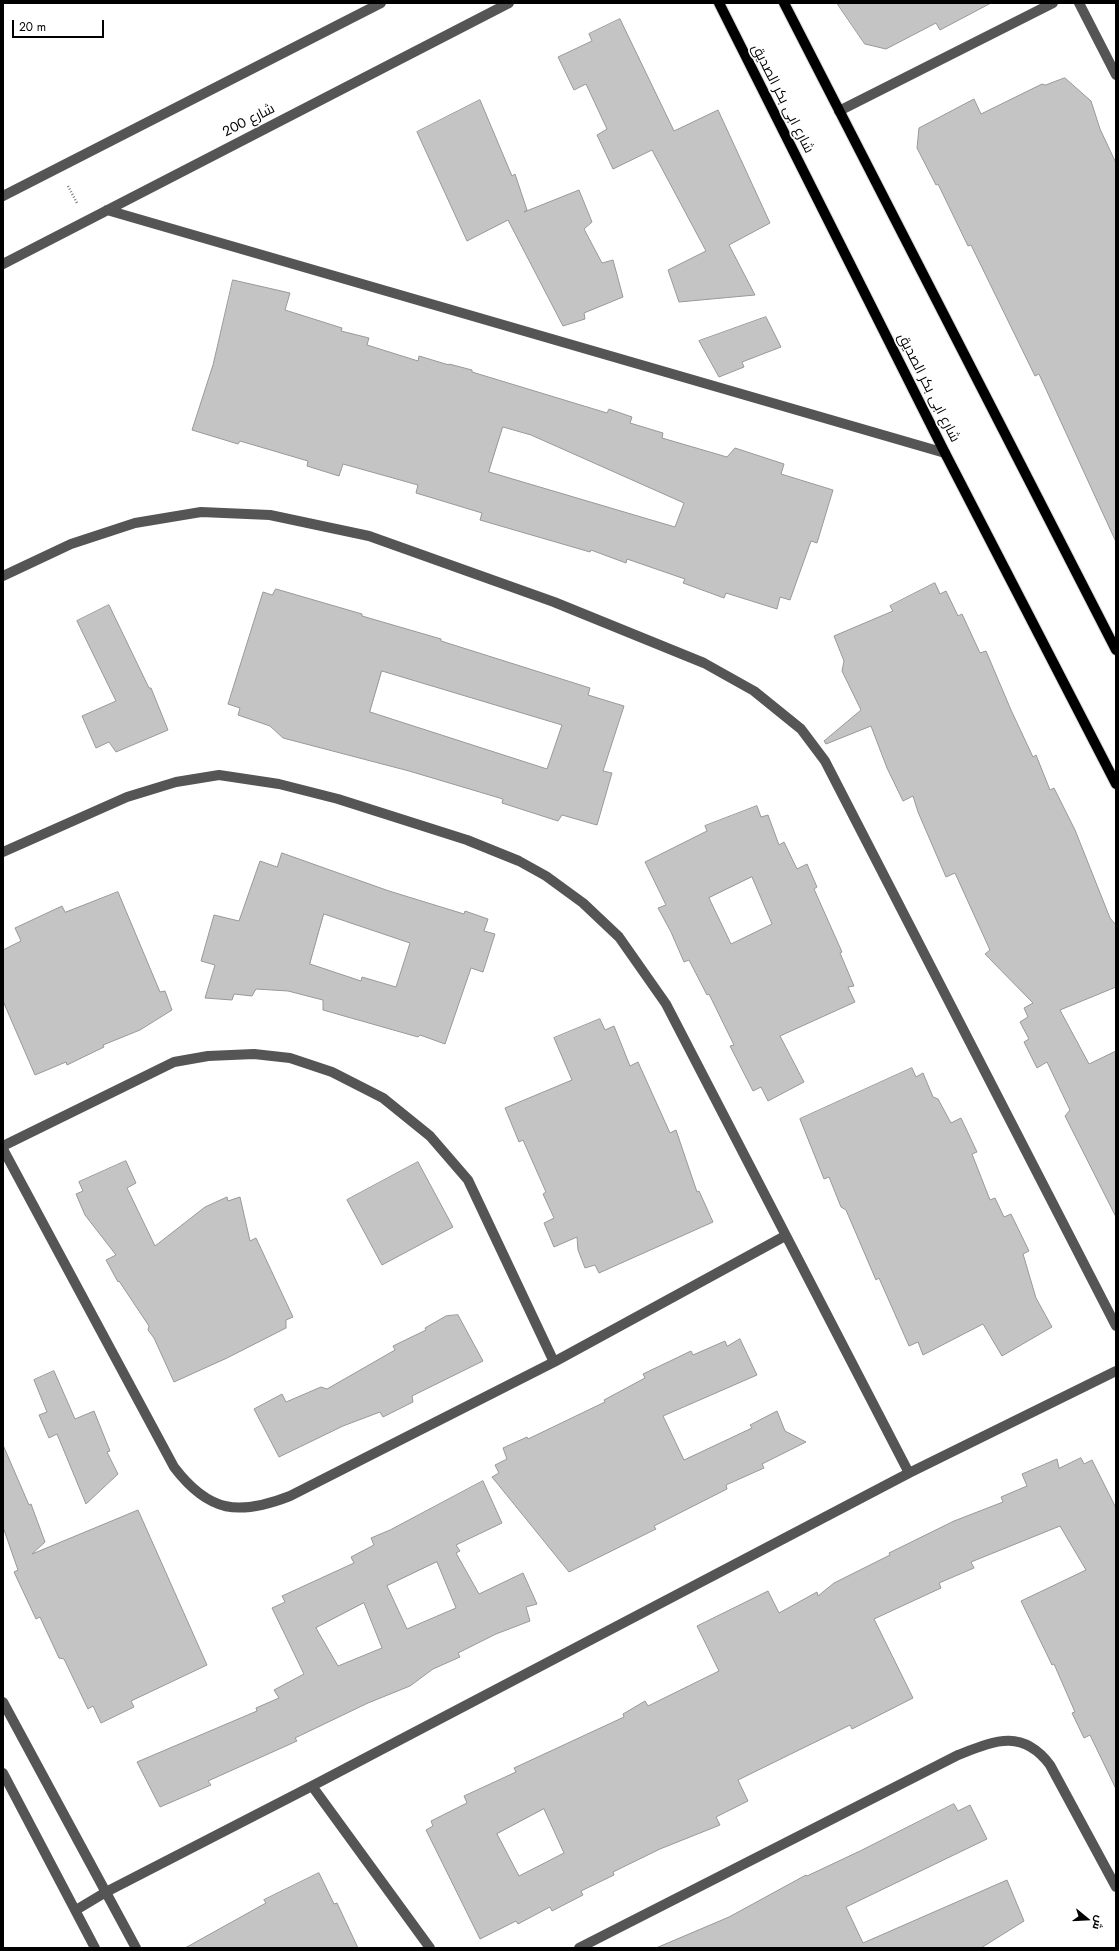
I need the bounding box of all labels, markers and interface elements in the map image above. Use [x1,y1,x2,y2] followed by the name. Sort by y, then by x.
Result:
[14,12,106,38] scale bar
[19,18,46,36] text: 20 m
[747,42,817,156] street label: شارع ابى بكر الصديق
[220,101,278,141] street label: شارع 200
[893,331,963,445] street label: شارع ابى بكر الصديق
[1067,1899,1107,1939] north arrow
[1089,1914,1108,1932] text: ش

